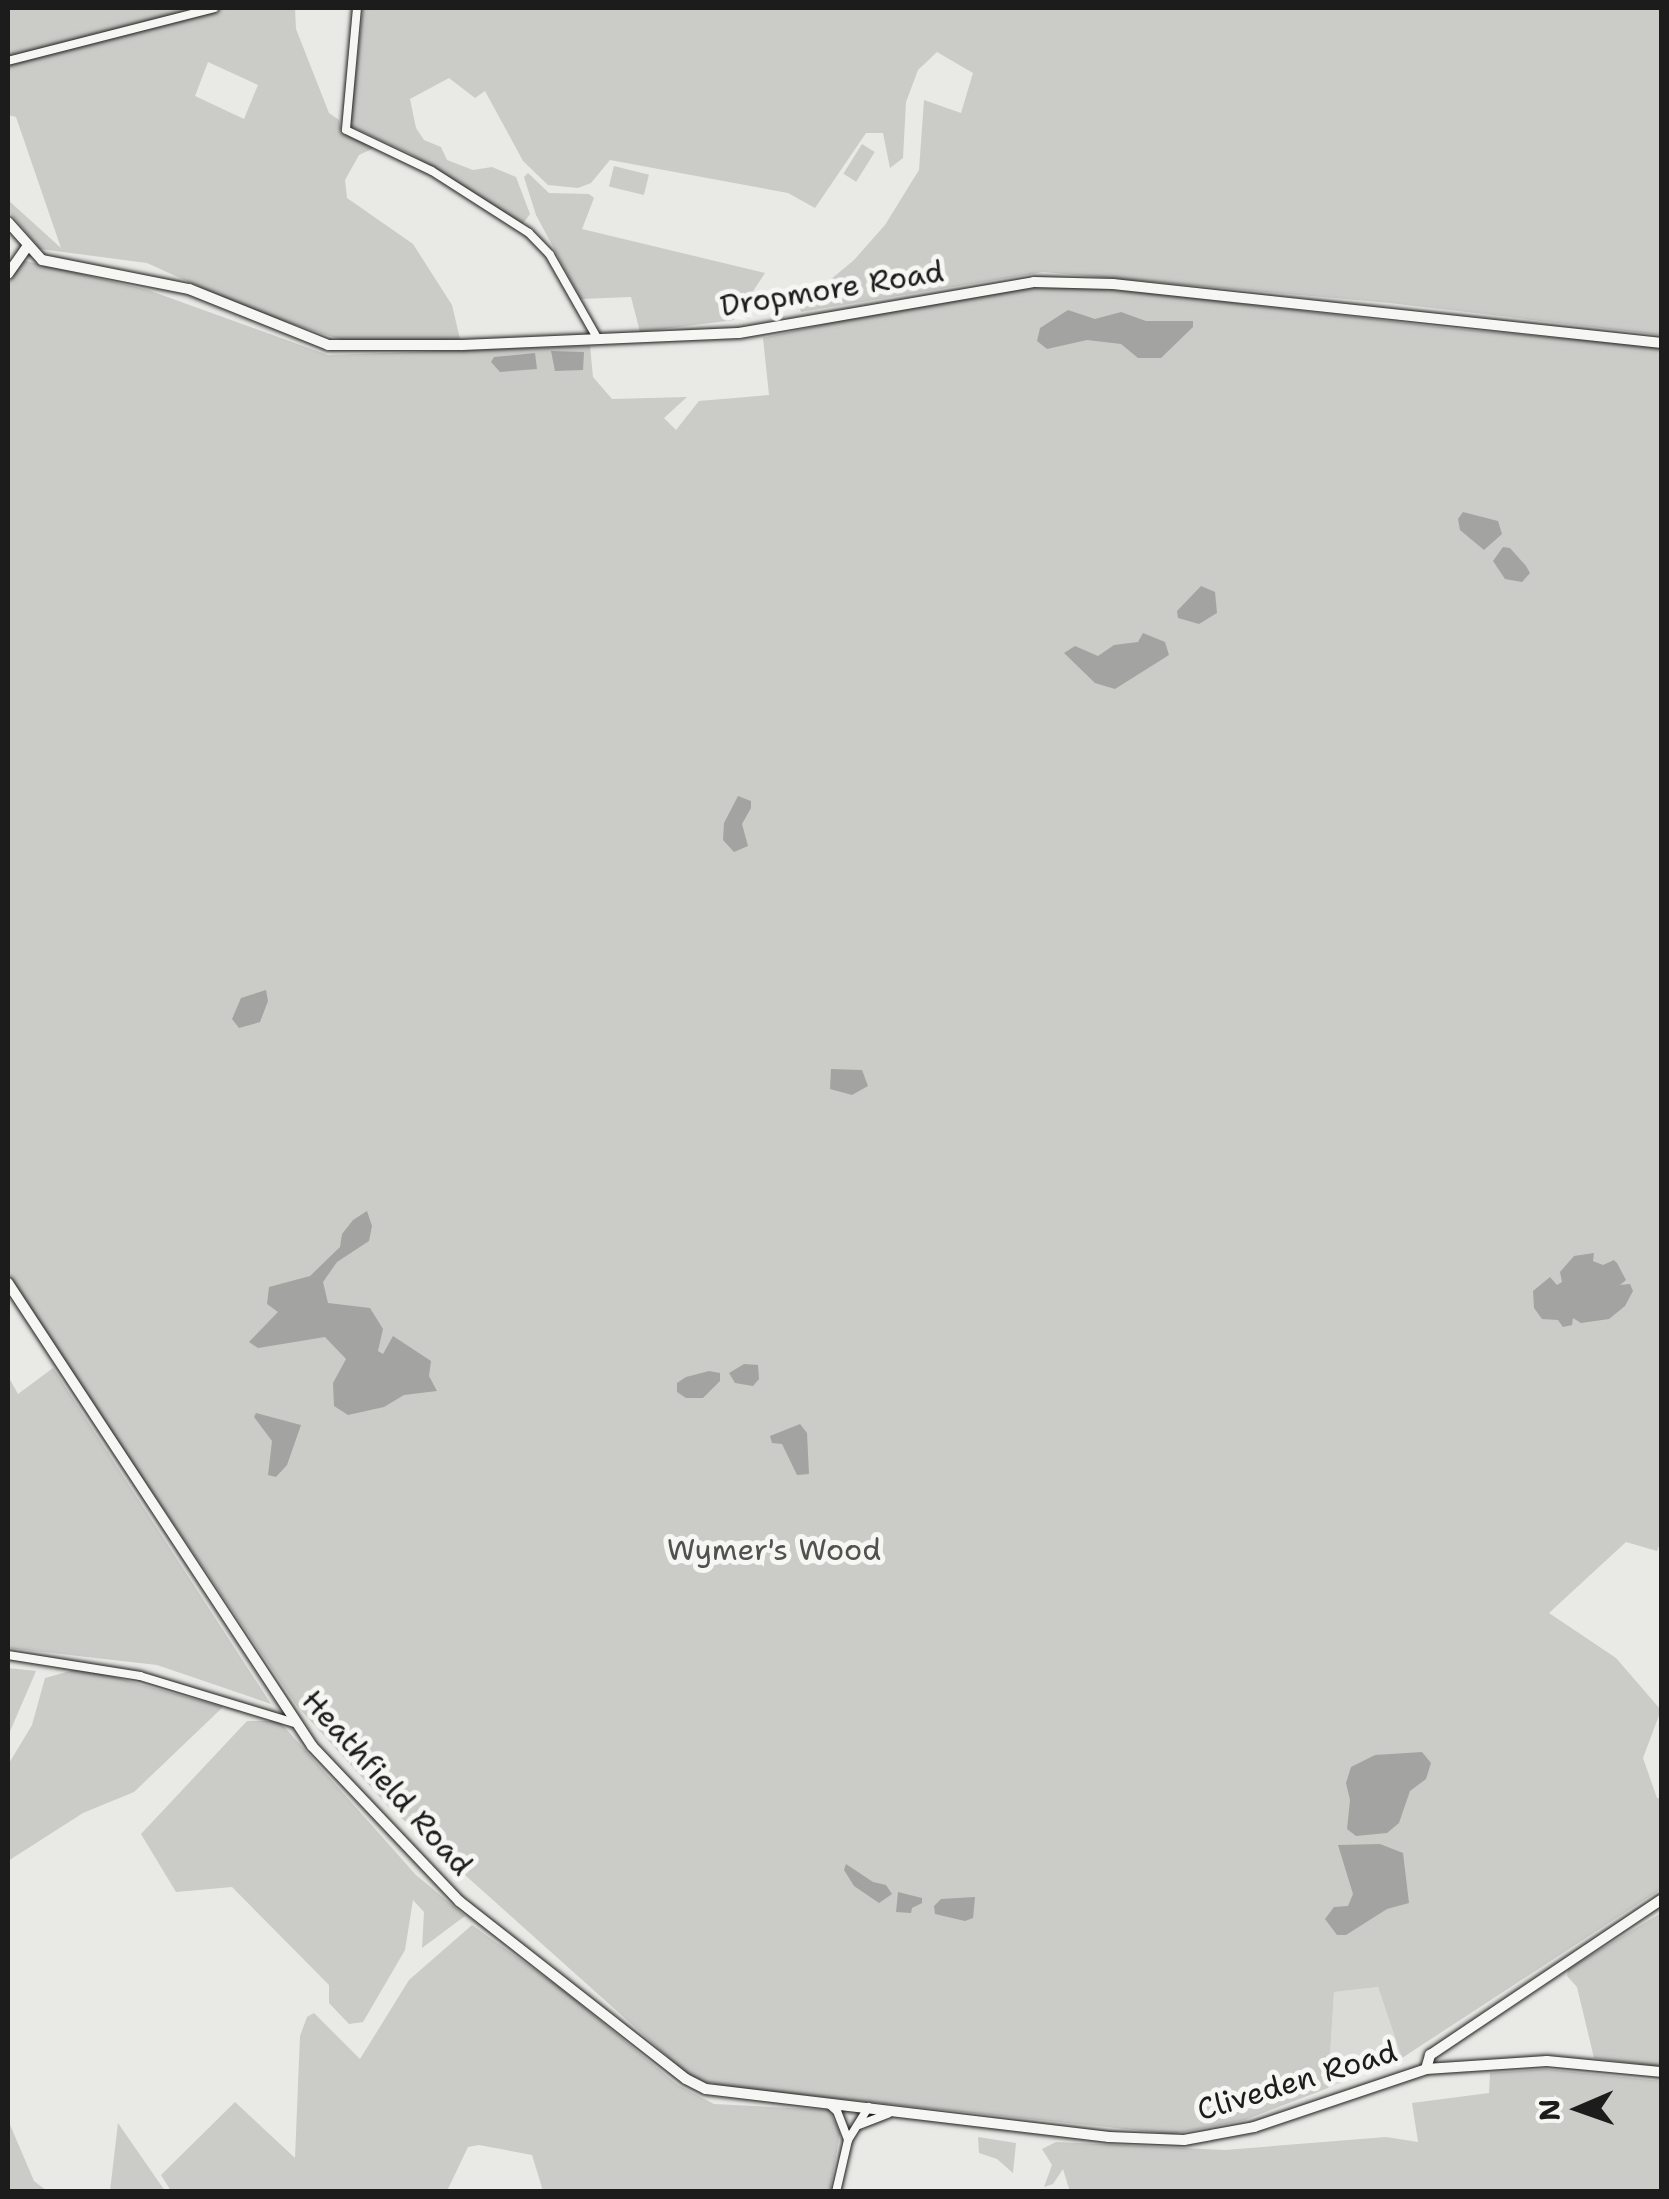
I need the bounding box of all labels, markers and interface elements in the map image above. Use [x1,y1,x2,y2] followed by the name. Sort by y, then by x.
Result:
[718,254,946,324] street label: Dropmore Road
[667,1532,881,1568] park label: Wymer's Wood
[294,1683,480,1883] street label: Heathfield Road
[1193,2034,1401,2128] street label: Cliveden Road
[1529,2059,1629,2159] north arrow
[1530,2098,1568,2122] text: N

